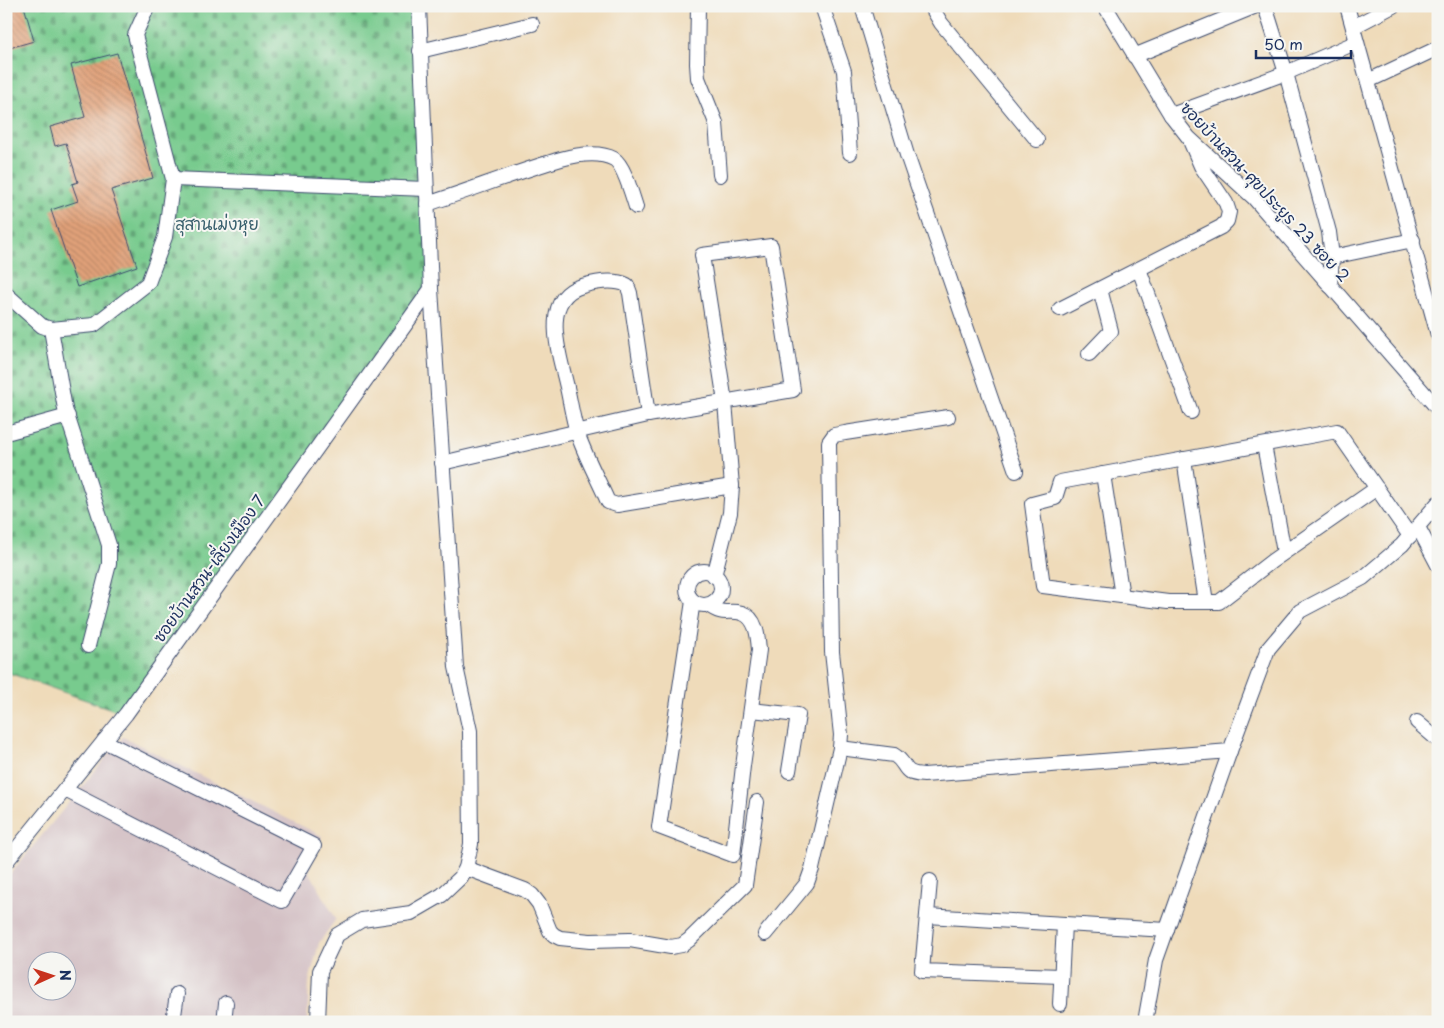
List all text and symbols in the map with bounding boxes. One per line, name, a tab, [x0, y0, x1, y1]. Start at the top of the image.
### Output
scale bar	[1256, 28, 1352, 60]
text: 50 m	[1264, 32, 1303, 55]
street label: ซอยบ้านสวน-ศุขประยูร 23 ซอย 2	[1174, 96, 1356, 288]
park label: สุสานเม่งหุย	[175, 211, 259, 237]
street label: ซอยบ้านสวน-เลี่ยงเมือง 7	[145, 488, 270, 647]
north arrow	[28, 950, 78, 1000]
text: N	[55, 969, 76, 981]

